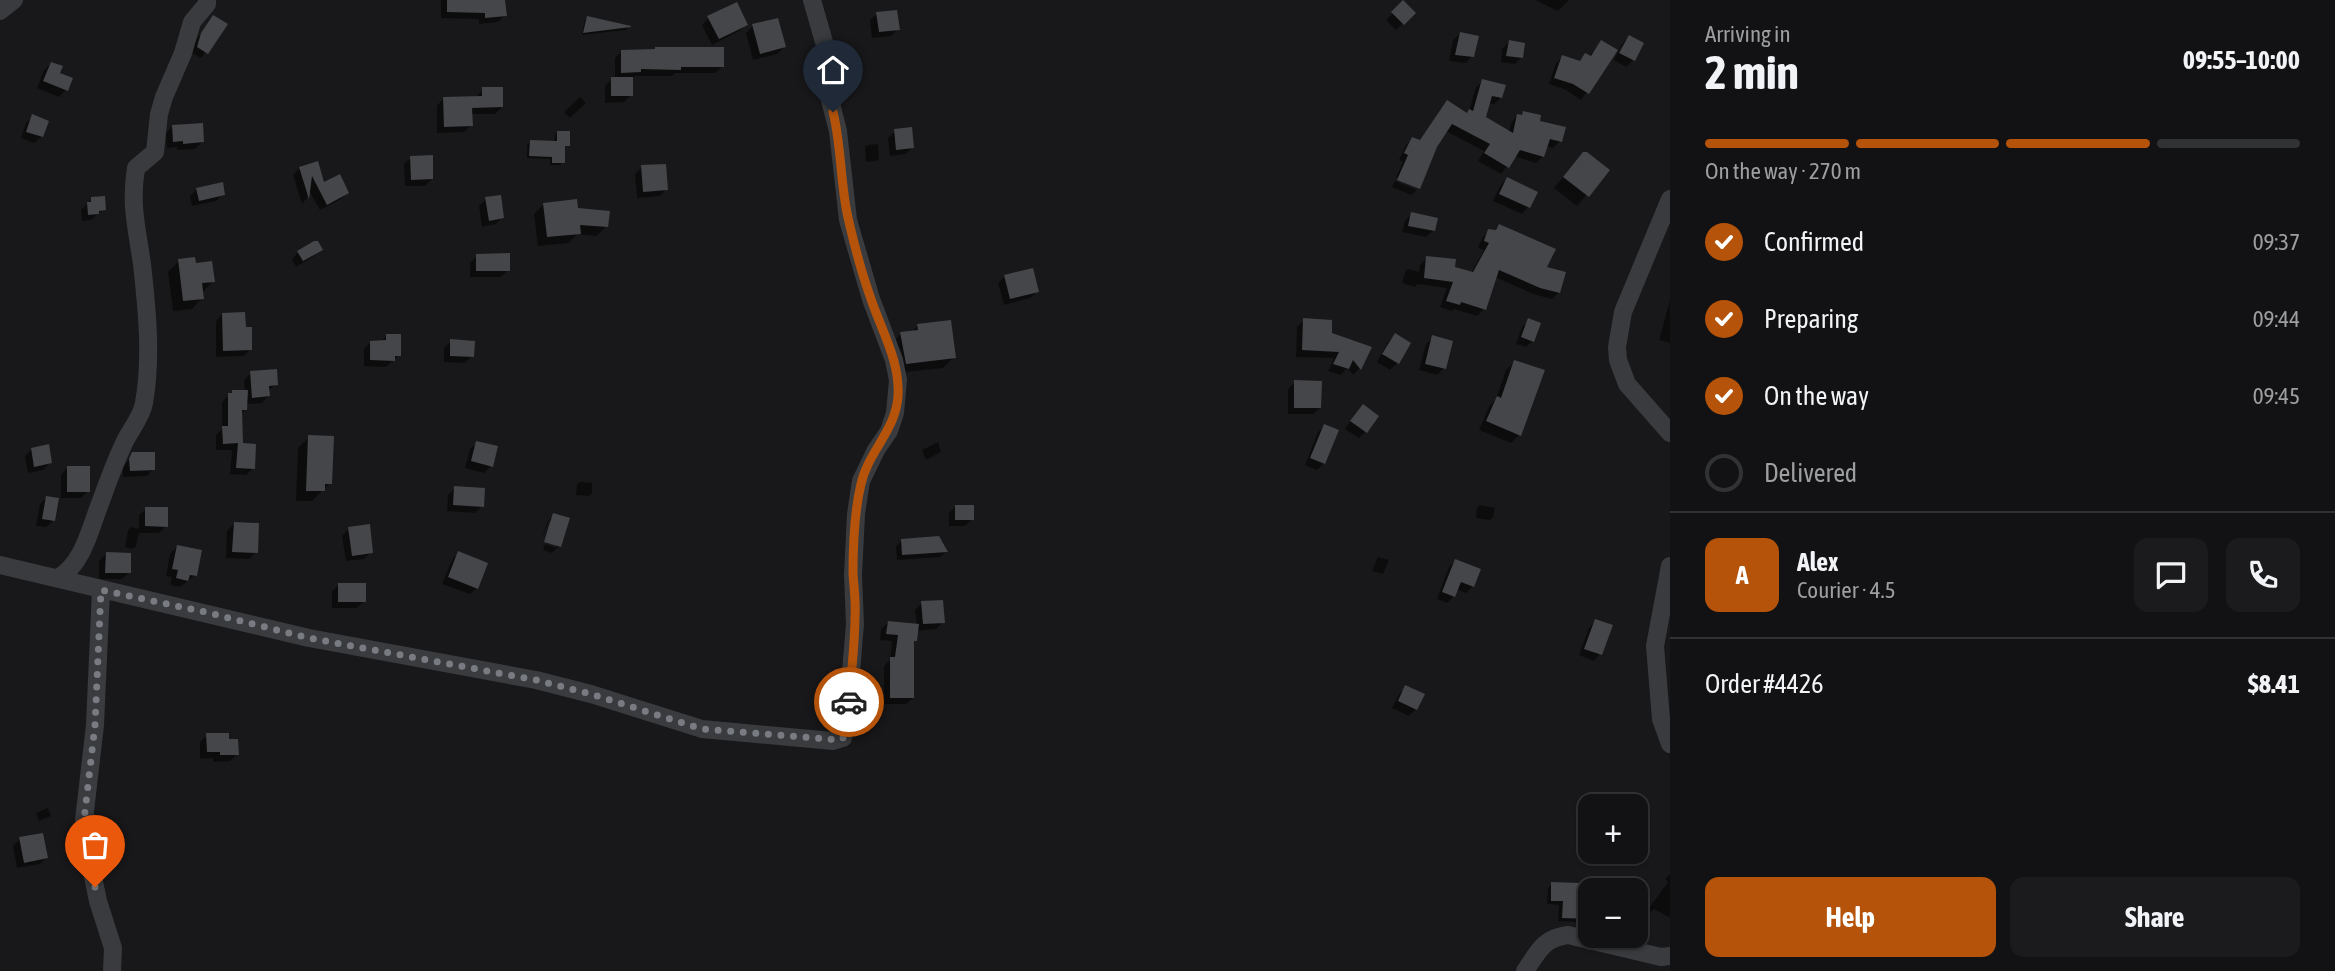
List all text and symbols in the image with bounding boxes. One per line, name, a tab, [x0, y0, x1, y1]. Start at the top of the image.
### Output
text: Arriving in	[1705, 21, 1791, 47]
pin	[803, 40, 863, 112]
text: 09:55–10:00	[2183, 45, 2300, 75]
text: 2 min	[1705, 46, 1799, 99]
icon: home	[814, 51, 852, 89]
text: On the way · 270 m	[1705, 158, 1861, 184]
icon: check	[1705, 223, 1743, 261]
text: Confirmed	[1764, 227, 1864, 257]
text: 09:37	[2253, 229, 2300, 255]
icon: check	[1705, 300, 1743, 338]
text: Preparing	[1764, 304, 1858, 334]
text: 09:44	[2253, 306, 2300, 332]
icon: check	[1705, 377, 1743, 415]
text: On the way	[1764, 381, 1869, 411]
text: 09:45	[2253, 383, 2300, 409]
text: Delivered	[1764, 458, 1857, 488]
button: chat	[2134, 538, 2208, 612]
button: phone	[2226, 538, 2300, 612]
text: Alex	[1797, 547, 1838, 577]
text: A	[1736, 560, 1748, 590]
text: Courier · 4.5	[1797, 577, 1896, 603]
courier	[814, 667, 884, 737]
text: Order #4426	[1705, 669, 1824, 699]
text: $8.41	[2248, 669, 2300, 699]
icon: car	[830, 683, 868, 721]
map controls	[1578, 794, 1648, 948]
button: +	[1578, 794, 1648, 864]
pin	[65, 815, 125, 887]
icon: bag	[76, 826, 114, 864]
button: Help	[1705, 877, 1996, 957]
button: Share	[2010, 877, 2300, 957]
button: −	[1578, 878, 1648, 948]

